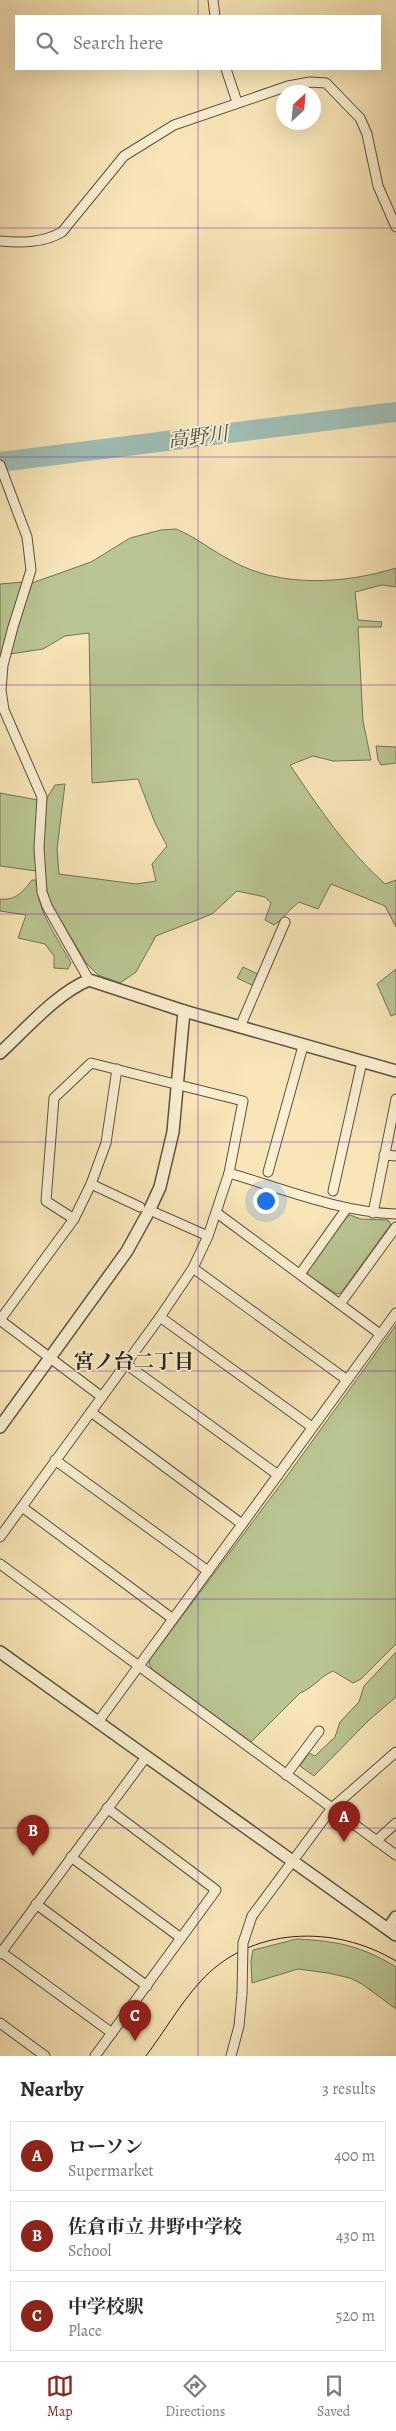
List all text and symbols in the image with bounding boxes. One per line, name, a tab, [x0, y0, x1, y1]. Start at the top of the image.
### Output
search box	[15, 15, 381, 70]
icon: search	[33, 29, 61, 57]
text: Search here	[73, 30, 163, 56]
north arrow	[276, 85, 321, 130]
water label: 高野川	[167, 420, 231, 454]
your location	[253, 1188, 279, 1214]
district label: 宮ノ台二丁目	[74, 1348, 194, 1375]
pin: A	[328, 1801, 360, 1842]
pin: B	[17, 1815, 49, 1856]
pin: C	[119, 2000, 151, 2041]
text: Nearby	[20, 2075, 83, 2103]
text: 3 results	[322, 2078, 376, 2100]
text: ローソン	[68, 2134, 143, 2160]
text: A	[32, 2145, 42, 2167]
text: 400 m	[334, 2145, 375, 2167]
text: Supermarket	[68, 2160, 154, 2182]
text: 佐倉市立 井野中学校	[68, 2214, 242, 2240]
text: B	[32, 2225, 42, 2247]
text: 430 m	[336, 2225, 375, 2247]
text: School	[68, 2240, 111, 2262]
text: 中学校駅	[68, 2294, 144, 2320]
text: C	[32, 2305, 42, 2327]
text: 520 m	[336, 2305, 375, 2327]
text: Place	[68, 2320, 102, 2342]
tab: Map	[46, 2372, 74, 2421]
tab: Directions	[165, 2372, 225, 2421]
tab: Saved	[317, 2372, 350, 2421]

